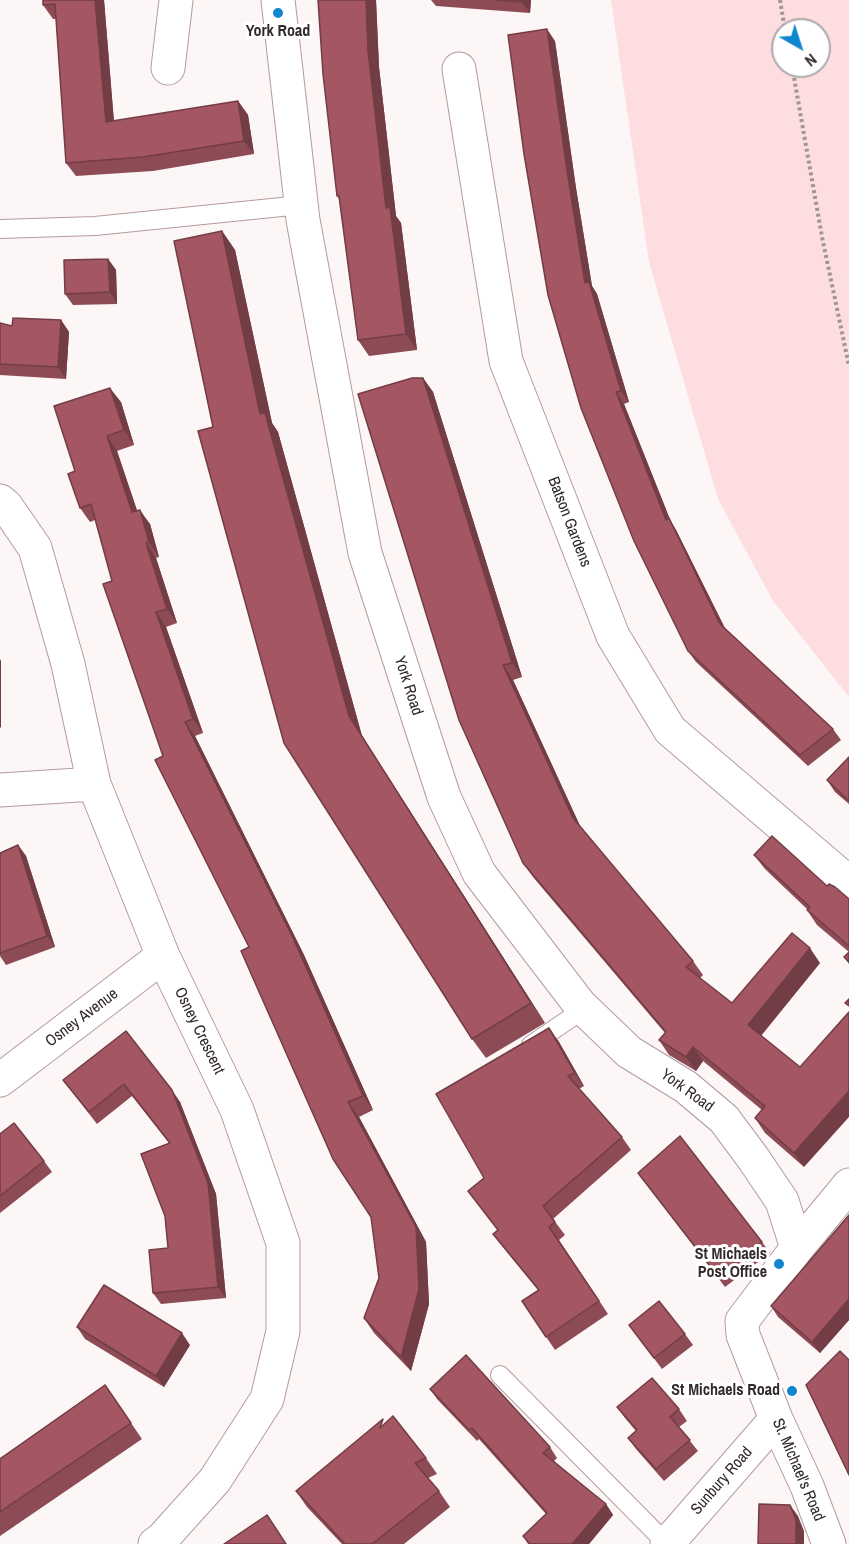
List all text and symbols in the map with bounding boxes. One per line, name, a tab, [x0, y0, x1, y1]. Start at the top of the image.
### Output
marker: York Road	[271, 6, 285, 20]
north arrow	[771, 18, 831, 78]
place label: York Road	[246, 22, 310, 42]
text: N	[800, 49, 822, 72]
street label: Batson Gardens	[543, 474, 595, 570]
street label: York Road	[389, 654, 427, 718]
street label: Osney Avenue	[42, 985, 122, 1051]
street label: Osney Crescent	[170, 985, 228, 1077]
street label: York Road	[657, 1065, 717, 1117]
place label: St Michaels Post Office	[695, 1245, 767, 1283]
marker: St Michaels Post Office	[772, 1257, 786, 1271]
place label: St Michaels Road	[671, 1381, 780, 1401]
marker: St Michaels Road	[785, 1384, 799, 1398]
street label: St. Michael's Road	[768, 1416, 828, 1524]
street label: Sunbury Road	[687, 1443, 757, 1519]

